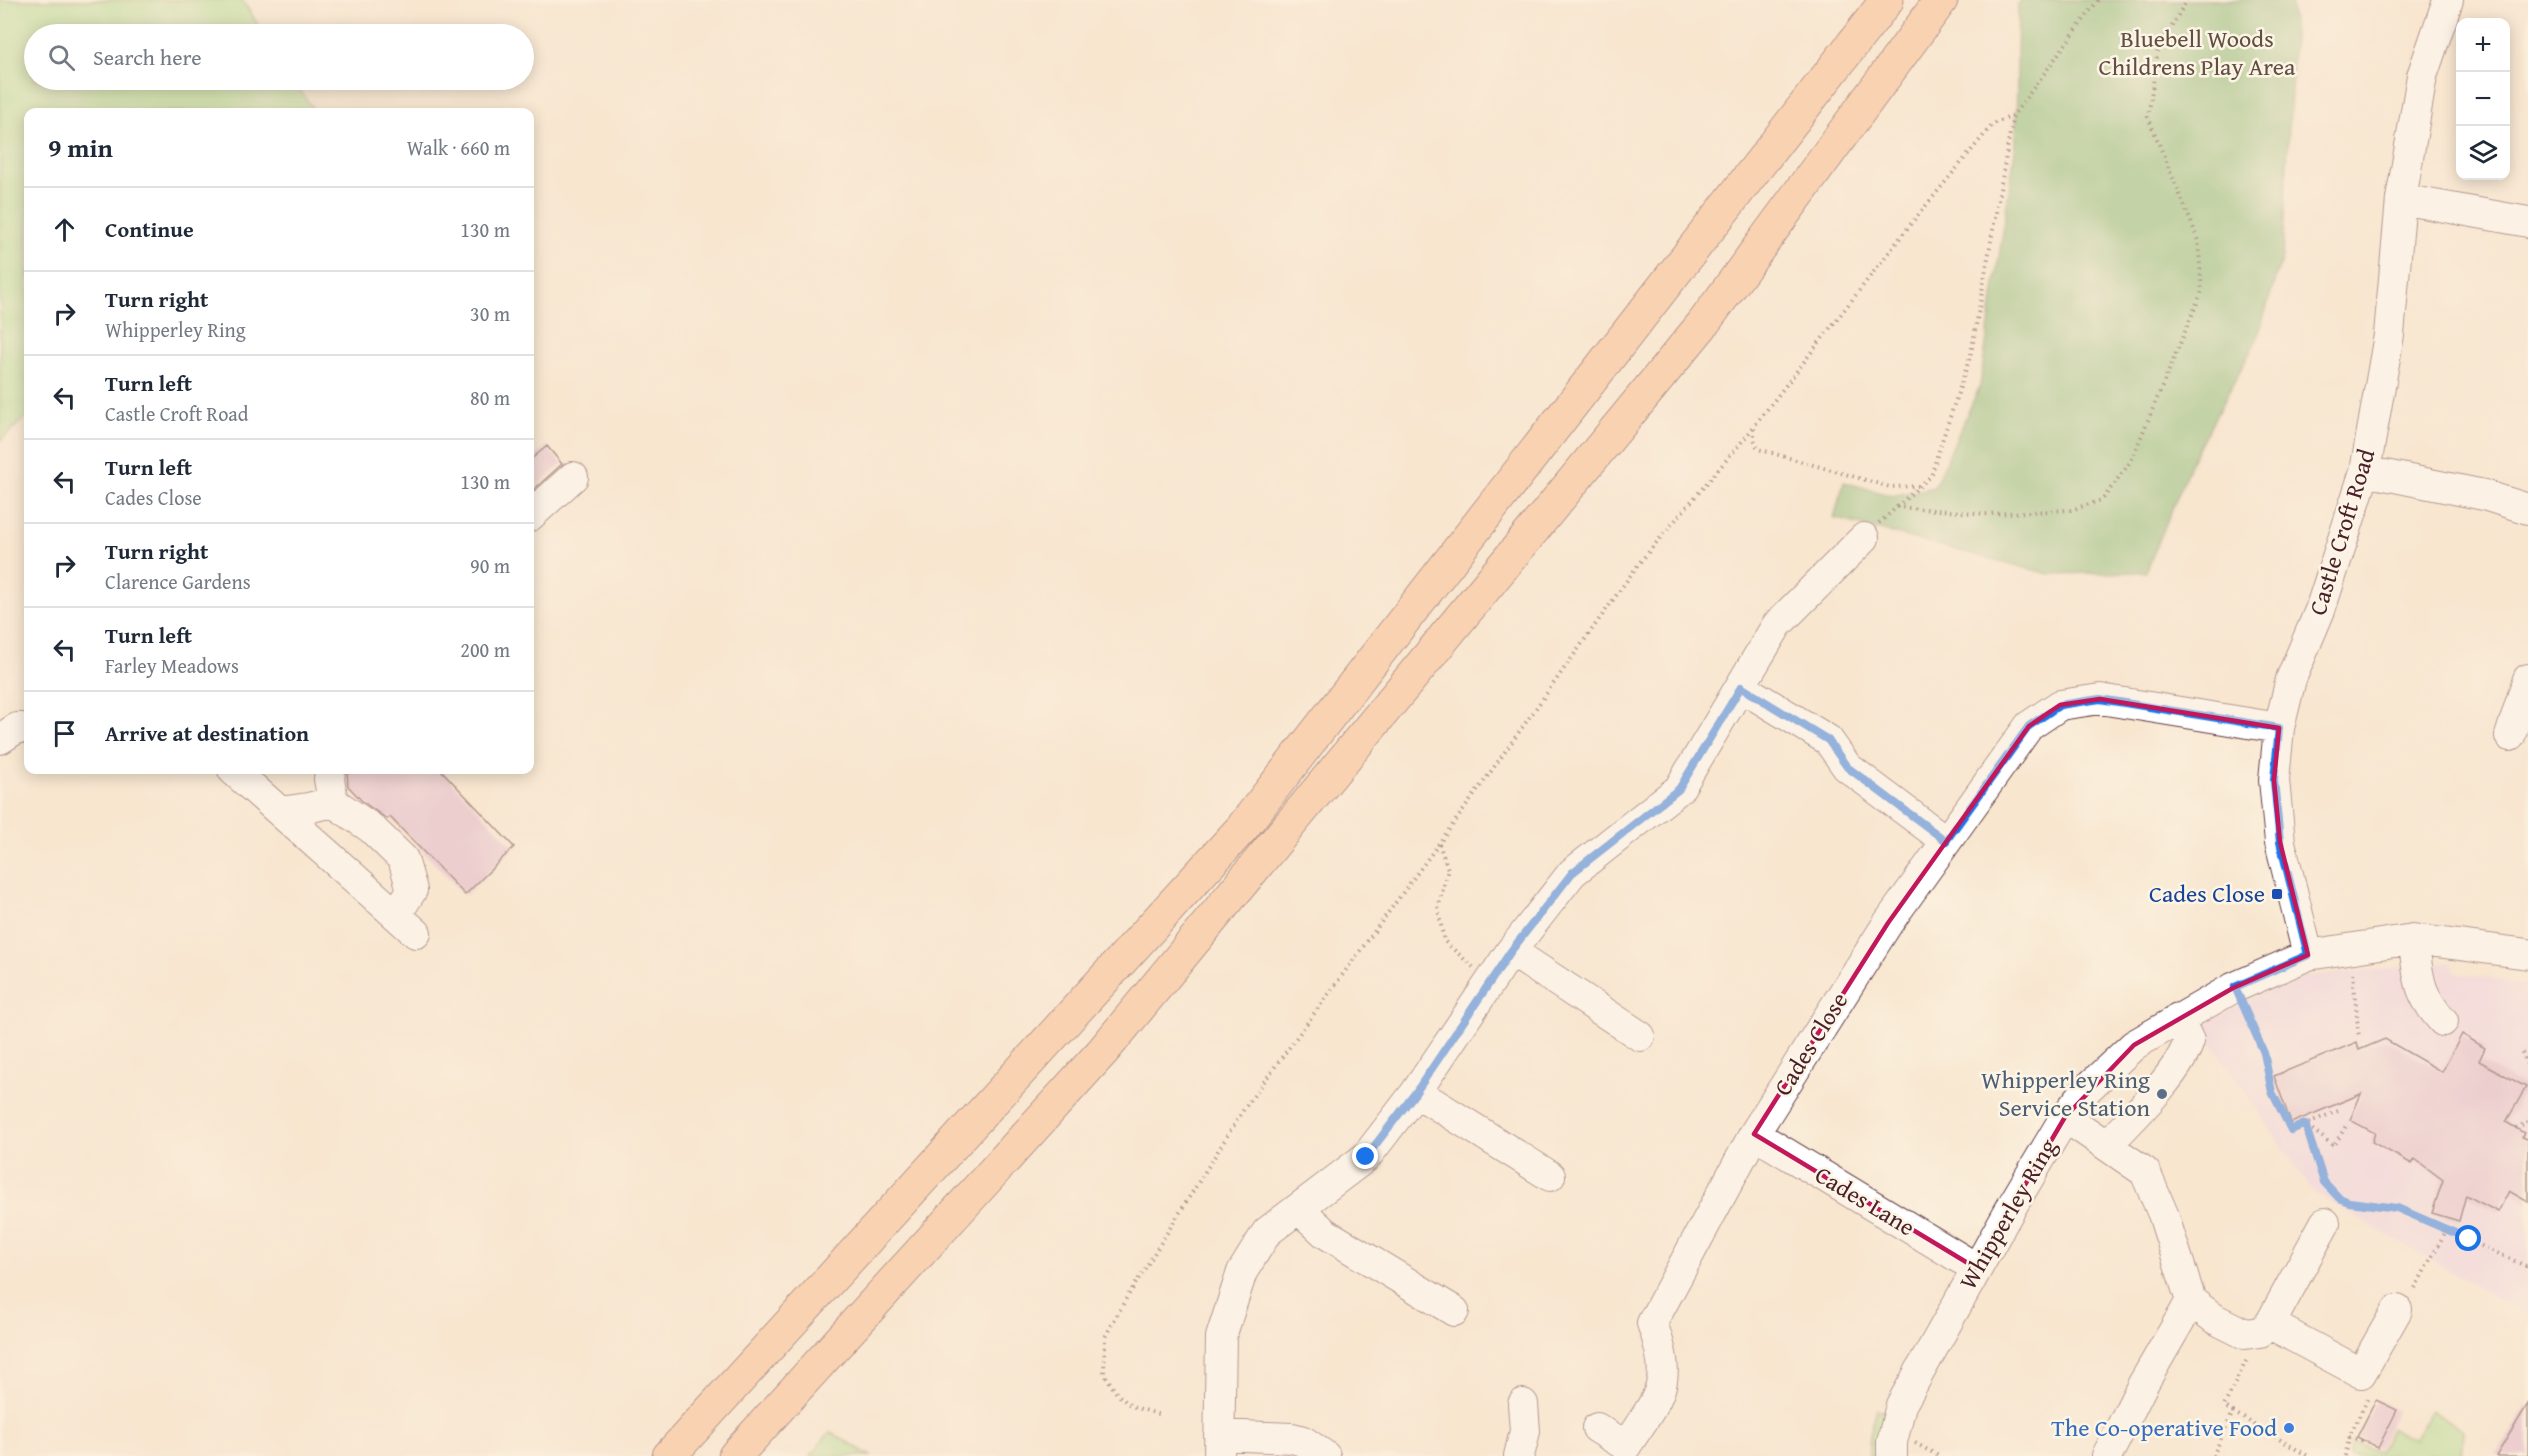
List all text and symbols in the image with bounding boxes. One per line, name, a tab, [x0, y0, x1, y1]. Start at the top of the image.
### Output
map controls	[2456, 18, 2510, 180]
button: +	[2456, 18, 2510, 72]
park label: Bluebell Woods Childrens Play Area	[2099, 21, 2296, 84]
search box	[24, 24, 534, 90]
icon: search	[45, 41, 78, 74]
text: Search here	[93, 41, 202, 73]
button: −	[2456, 72, 2510, 126]
button: layers	[2456, 126, 2510, 180]
text: 9 min	[48, 128, 113, 167]
text: Walk · 660 m	[407, 133, 510, 162]
icon: ahead	[48, 213, 81, 246]
text: Continue	[105, 213, 194, 245]
text: 130 m	[460, 215, 510, 244]
text: Turn right	[105, 283, 208, 315]
icon: right	[48, 297, 81, 330]
text: 30 m	[470, 299, 510, 328]
text: Whipperley Ring	[105, 315, 246, 344]
text: Turn left	[105, 367, 192, 399]
icon: left	[48, 381, 81, 414]
text: 80 m	[470, 383, 510, 412]
text: Castle Croft Road	[105, 399, 248, 428]
street label: Castle Croft Road	[2300, 444, 2383, 619]
text: Turn left	[105, 451, 192, 483]
icon: left	[48, 465, 81, 498]
text: 130 m	[460, 467, 510, 496]
text: Cades Close	[105, 483, 202, 512]
text: Turn right	[105, 535, 208, 567]
icon: right	[48, 549, 81, 582]
text: 90 m	[470, 551, 510, 580]
text: Clarence Gardens	[105, 567, 251, 596]
text: Turn left	[105, 619, 192, 651]
icon: left	[48, 633, 81, 666]
text: 200 m	[460, 635, 510, 664]
text: Farley Meadows	[105, 651, 239, 680]
icon: arrive	[48, 717, 81, 750]
text: Arrive at destination	[105, 717, 309, 749]
place label: Cades Close	[2149, 876, 2265, 911]
marker: Cades Close	[2270, 887, 2284, 901]
street label: Cades Close	[1765, 985, 1856, 1102]
place label: Whipperley Ring Service Station	[1981, 1062, 2151, 1125]
marker: Whipperley Ring Service Station	[2155, 1087, 2169, 1101]
street label: Whipperley Ring	[1950, 1132, 2065, 1296]
route end	[1352, 1143, 1378, 1169]
street label: Cades Lane	[1809, 1157, 1922, 1244]
route start	[2455, 1225, 2481, 1251]
place label: The Co-operative Food	[2051, 1410, 2277, 1445]
marker: The Co-operative Food	[2282, 1421, 2296, 1435]

